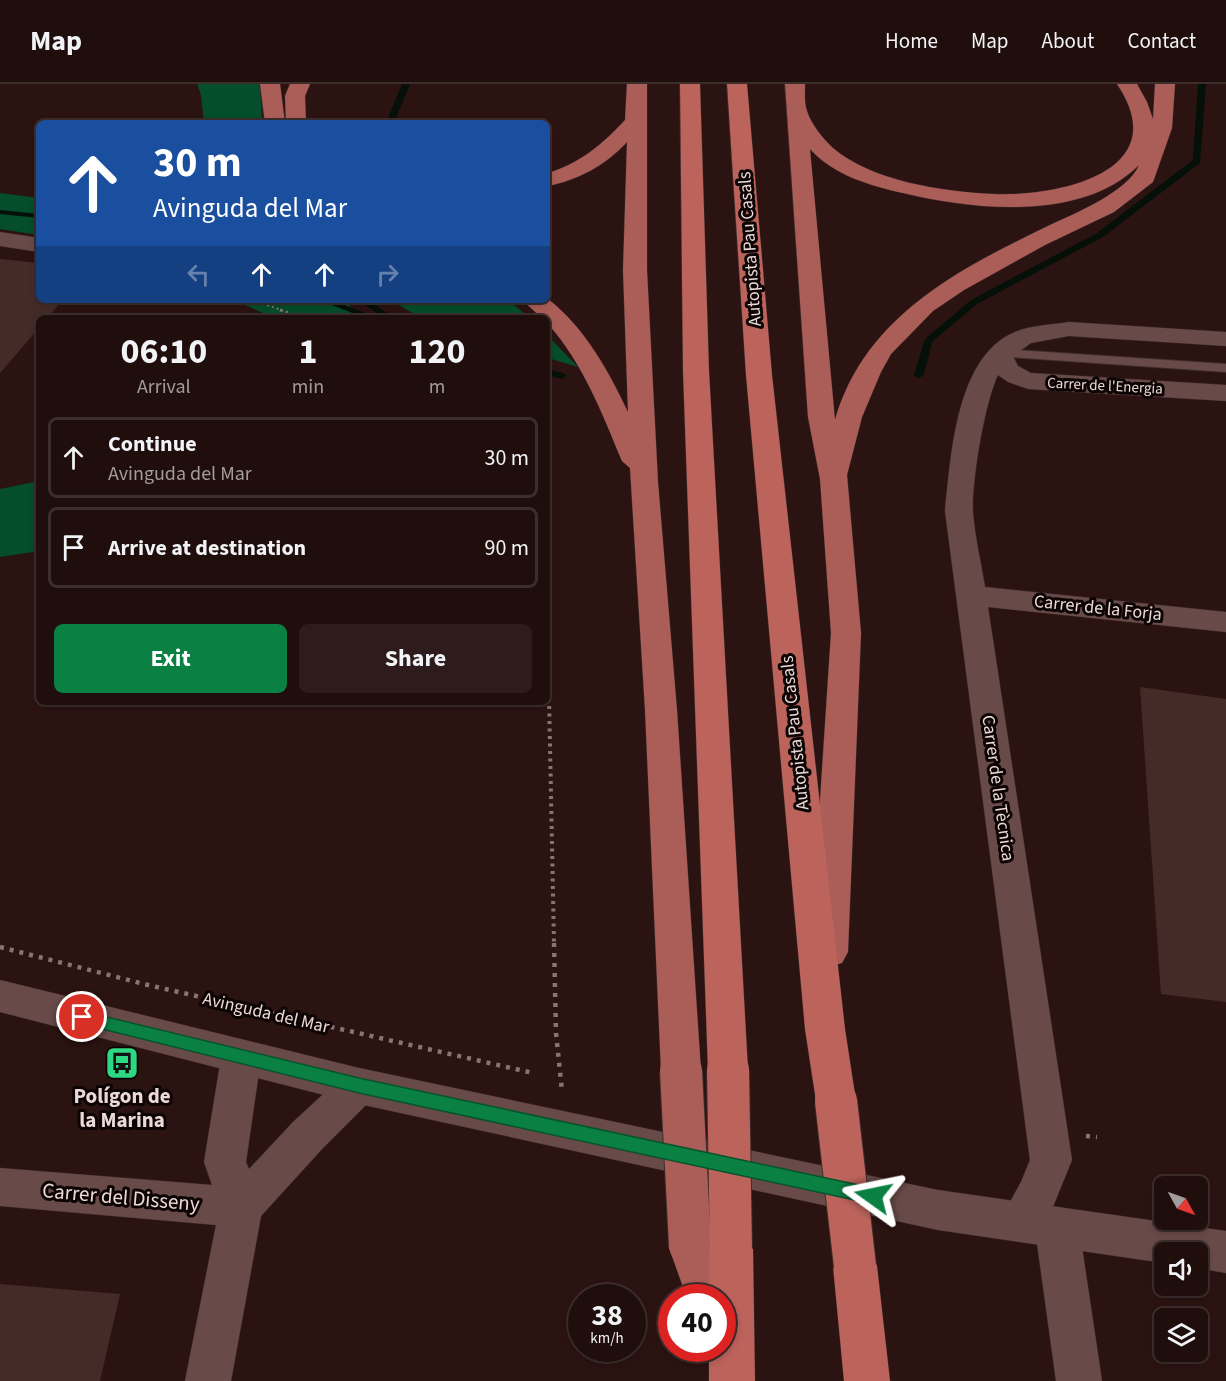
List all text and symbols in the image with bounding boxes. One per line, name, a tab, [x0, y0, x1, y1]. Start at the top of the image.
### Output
text: Map	[30, 21, 82, 61]
text: Home	[885, 26, 938, 56]
text: Map	[971, 26, 1009, 56]
text: About	[1042, 26, 1094, 56]
text: Contact	[1127, 26, 1196, 56]
text: 30 m	[153, 133, 242, 193]
icon: ahead	[54, 144, 132, 222]
street label: Autopista Pau Casals	[732, 171, 768, 327]
text: Avinguda del Mar	[153, 189, 347, 228]
icon: left	[182, 258, 215, 291]
icon: ahead	[245, 258, 278, 291]
icon: ahead	[308, 258, 341, 291]
icon: right	[371, 258, 404, 291]
text: 06:10	[120, 326, 207, 377]
text: 1	[298, 326, 317, 377]
text: 120	[409, 326, 466, 377]
street label: Carrer de l'Energia	[1047, 372, 1163, 400]
text: Arrival	[137, 373, 191, 401]
text: min	[292, 373, 324, 401]
text: m	[429, 373, 445, 401]
text: Continue	[108, 428, 197, 460]
icon: ahead	[57, 441, 90, 474]
text: 30 m	[484, 442, 529, 474]
text: Avinguda del Mar	[108, 460, 252, 488]
icon: arrive	[57, 531, 90, 564]
text: Arrive at destination	[108, 532, 306, 564]
text: 90 m	[484, 532, 529, 564]
street label: Carrer de la Forja	[1033, 589, 1163, 627]
button: Exit	[54, 624, 287, 693]
button: Share	[299, 624, 532, 693]
street label: Autopista Pau Casals	[774, 655, 816, 811]
street label: Carrer de la Tècnica	[975, 713, 1021, 863]
street label: Avinguda del Mar	[200, 986, 333, 1040]
pin	[56, 991, 107, 1042]
icon: arrive	[65, 1000, 98, 1033]
bus stop icon: Polígon de la Marina	[104, 1045, 140, 1081]
place label: Polígon de la Marina	[73, 1081, 171, 1135]
position arrow	[841, 1164, 905, 1228]
street label: Carrer del Disseny	[41, 1175, 201, 1219]
north arrow	[1154, 1176, 1208, 1230]
map controls	[1154, 1176, 1208, 1362]
button: sound	[1154, 1242, 1208, 1296]
speed limit sign: 40	[658, 1284, 736, 1362]
text: 38	[591, 1294, 623, 1337]
button: layers	[1154, 1308, 1208, 1362]
text: km/h	[590, 1328, 624, 1349]

